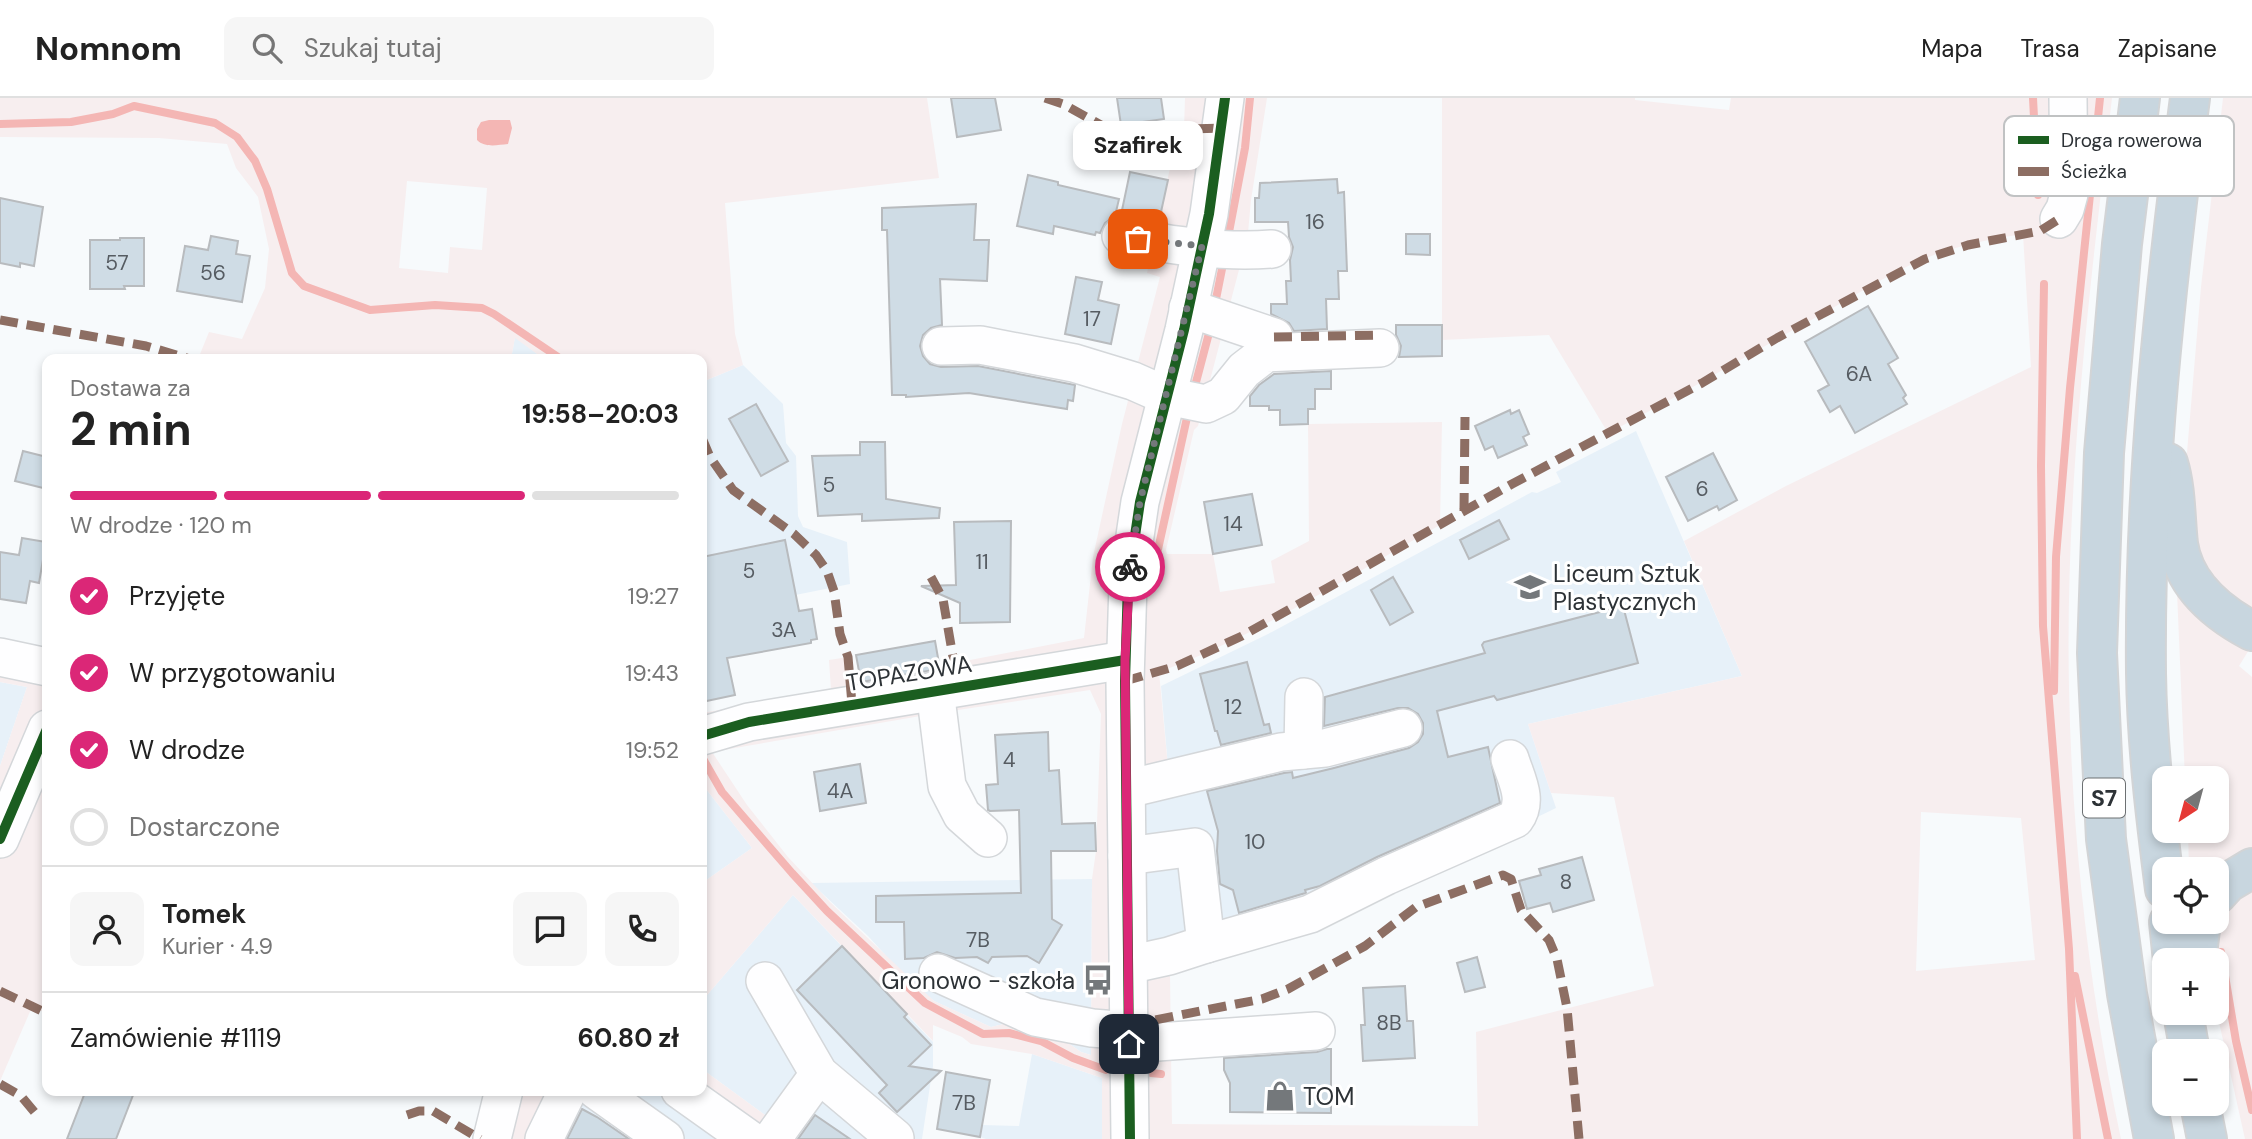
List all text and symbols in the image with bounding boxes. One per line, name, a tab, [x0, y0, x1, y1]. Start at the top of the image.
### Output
search box	[224, 17, 714, 80]
text: Nomnom	[35, 27, 182, 70]
icon: search	[248, 29, 286, 67]
text: Szukaj tutaj	[304, 31, 442, 65]
text: Mapa	[1921, 33, 1983, 64]
text: Trasa	[2021, 33, 2080, 64]
text: Zapisane	[2118, 33, 2217, 64]
legend	[2004, 116, 2234, 196]
callout: Szafirek	[1073, 120, 1203, 169]
text: Droga rowerowa	[2061, 128, 2202, 153]
text: Szafirek	[1093, 130, 1183, 160]
text: Ścieżka	[2061, 159, 2127, 184]
house number: 16	[1305, 208, 1325, 236]
pin	[1108, 209, 1168, 269]
icon: bag	[1119, 220, 1157, 258]
house number: 57	[105, 249, 129, 277]
house number: 56	[200, 259, 226, 287]
house number: 17	[1083, 305, 1101, 333]
house number: 6A	[1846, 360, 1872, 388]
text: Dostawa za	[70, 373, 191, 403]
text: 19:58–20:03	[522, 397, 679, 431]
text: 2 min	[70, 399, 192, 459]
house number: 5	[823, 471, 835, 499]
house number: 6	[1695, 475, 1709, 503]
text: W drodze · 120 m	[70, 510, 252, 540]
house number: 14	[1223, 510, 1243, 538]
courier	[1095, 532, 1165, 602]
house number: 11	[975, 548, 989, 576]
icon: bike	[1111, 548, 1149, 586]
house number: 5	[743, 557, 755, 585]
place label: Liceum Sztuk Plastycznych	[1553, 558, 1700, 617]
school or university icon: Liceum Sztuk Plastycznych	[1513, 570, 1547, 604]
icon: check	[70, 577, 108, 615]
text: Przyjęte	[129, 579, 225, 613]
text: 19:27	[628, 581, 679, 611]
house number: 3A	[771, 616, 797, 644]
street label: TOPAZOWA	[844, 648, 974, 698]
icon: check	[70, 654, 108, 692]
text: W przygotowaniu	[129, 656, 336, 690]
text: 19:43	[625, 658, 679, 688]
house number: 12	[1224, 693, 1242, 721]
icon: check	[70, 731, 108, 769]
text: W drodze	[129, 733, 245, 767]
text: 19:52	[626, 735, 679, 765]
house number: 4	[1003, 746, 1016, 774]
north arrow	[2152, 766, 2230, 844]
map controls	[2152, 766, 2229, 1116]
house number: 4A	[827, 777, 853, 805]
road number: S7	[2083, 778, 2125, 818]
text: Dostarczone	[129, 810, 280, 844]
house number: 10	[1245, 828, 1265, 856]
button: locate	[2152, 857, 2229, 934]
house number: 8	[1560, 868, 1572, 896]
button: person	[70, 892, 144, 966]
button: chat	[513, 892, 587, 966]
button: phone	[605, 892, 679, 966]
text: Tomek	[162, 897, 246, 931]
house number: 7B	[966, 926, 990, 954]
text: Kurier · 4.9	[162, 931, 273, 961]
button: +	[2152, 948, 2229, 1025]
bus stop icon: Gronowo - szkoła	[1081, 963, 1115, 997]
place label: Gronowo - szkoła	[881, 965, 1075, 996]
house number: 8B	[1376, 1009, 1402, 1037]
pin	[1099, 1014, 1159, 1074]
text: Zamówienie #1119	[70, 1021, 282, 1055]
text: 60.80 zł	[577, 1021, 679, 1055]
icon: home	[1110, 1025, 1148, 1063]
button: −	[2152, 1039, 2229, 1116]
shop icon: TOM	[1263, 1079, 1297, 1113]
place label: TOM	[1303, 1081, 1354, 1112]
house number: 7B	[952, 1089, 976, 1117]

